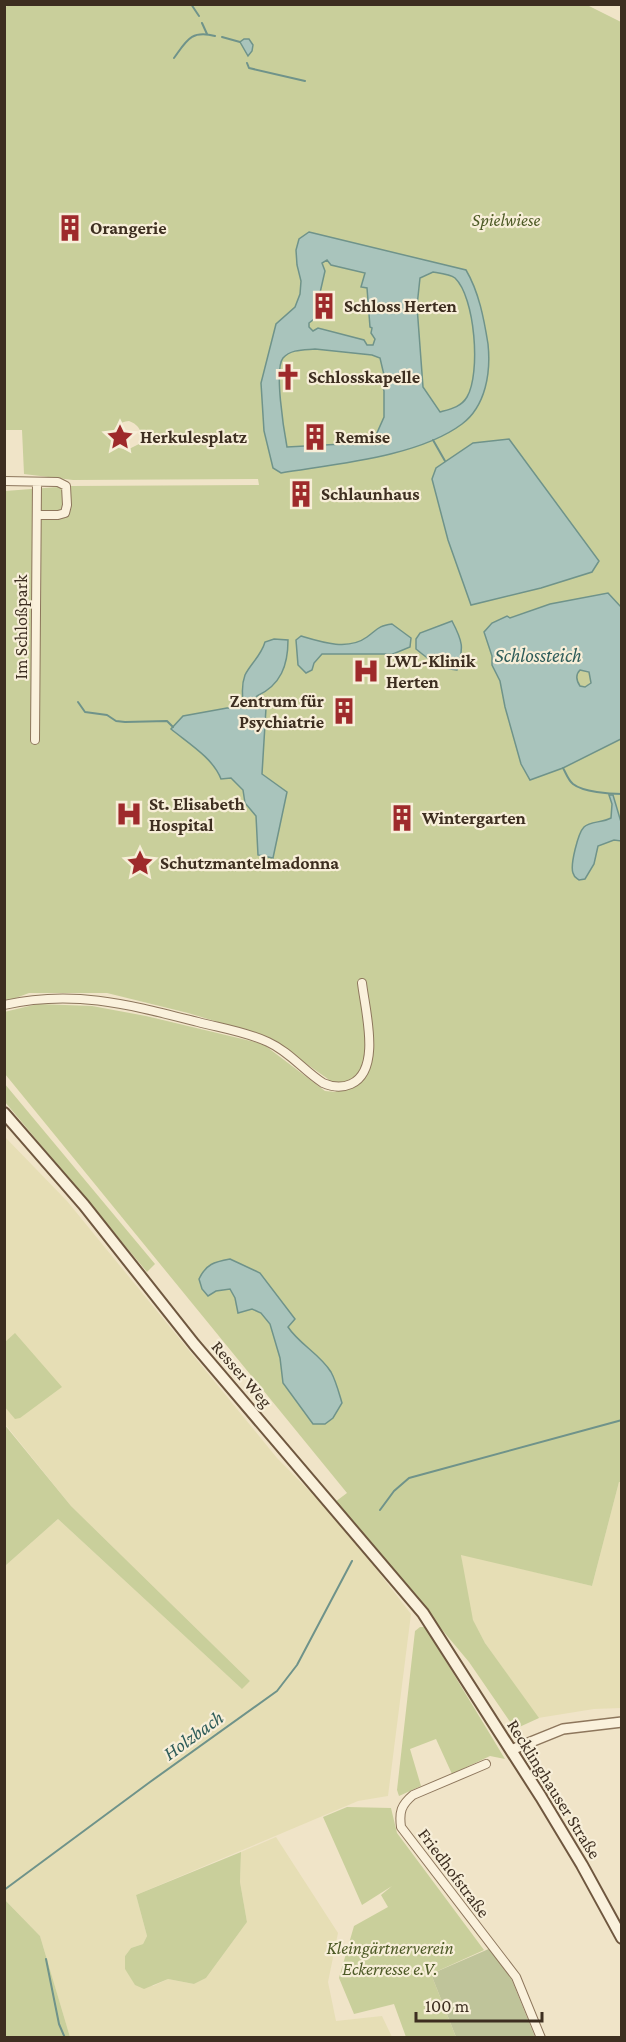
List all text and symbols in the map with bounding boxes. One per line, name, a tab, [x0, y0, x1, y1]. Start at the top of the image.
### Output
park label: Spielwiese	[472, 210, 540, 230]
building icon: Orangerie	[55, 213, 85, 243]
place label: Orangerie	[90, 218, 167, 238]
building icon: Schloss Herten	[309, 291, 339, 321]
place label: Schloss Herten	[344, 296, 458, 316]
church icon: Schlosskapelle	[273, 362, 303, 392]
place label: Schlosskapelle	[308, 367, 420, 387]
place icon: Herkulesplatz	[105, 422, 135, 452]
building icon: Remise	[300, 422, 330, 452]
place label: Herkulesplatz	[140, 427, 247, 447]
place label: Remise	[335, 427, 390, 447]
building icon: Schlaunhaus	[286, 479, 316, 509]
place label: Schlaunhaus	[321, 484, 420, 504]
street label: Im Schloßpark	[11, 574, 31, 680]
water label: Schlossteich	[494, 644, 582, 666]
place label: LWL-Klinik Herten	[386, 651, 476, 692]
hospital icon: LWL-Klinik Herten	[351, 656, 381, 686]
place label: Zentrum für Psychiatrie	[230, 691, 324, 732]
building icon: Zentrum für Psychiatrie	[329, 696, 359, 726]
place label: St. Elisabeth Hospital	[149, 794, 245, 835]
hospital icon: St. Elisabeth Hospital	[114, 799, 144, 829]
building icon: Wintergarten	[387, 803, 417, 833]
place label: Wintergarten	[421, 808, 527, 828]
place icon: Schutzmantelmadonna	[125, 848, 155, 878]
place label: Schutzmantelmadonna	[160, 853, 339, 873]
street label: Resser Weg	[208, 1337, 277, 1412]
water label: Holzbach	[159, 1706, 227, 1764]
street label: Recklinghauser Straße	[503, 1716, 605, 1862]
street label: Friedhofstraße	[414, 1824, 494, 1922]
park label: Kleingärtnerverein Eckerresse e.V.	[326, 1938, 454, 1979]
scale bar	[416, 1985, 542, 2023]
text: 100 m	[425, 1996, 470, 2016]

